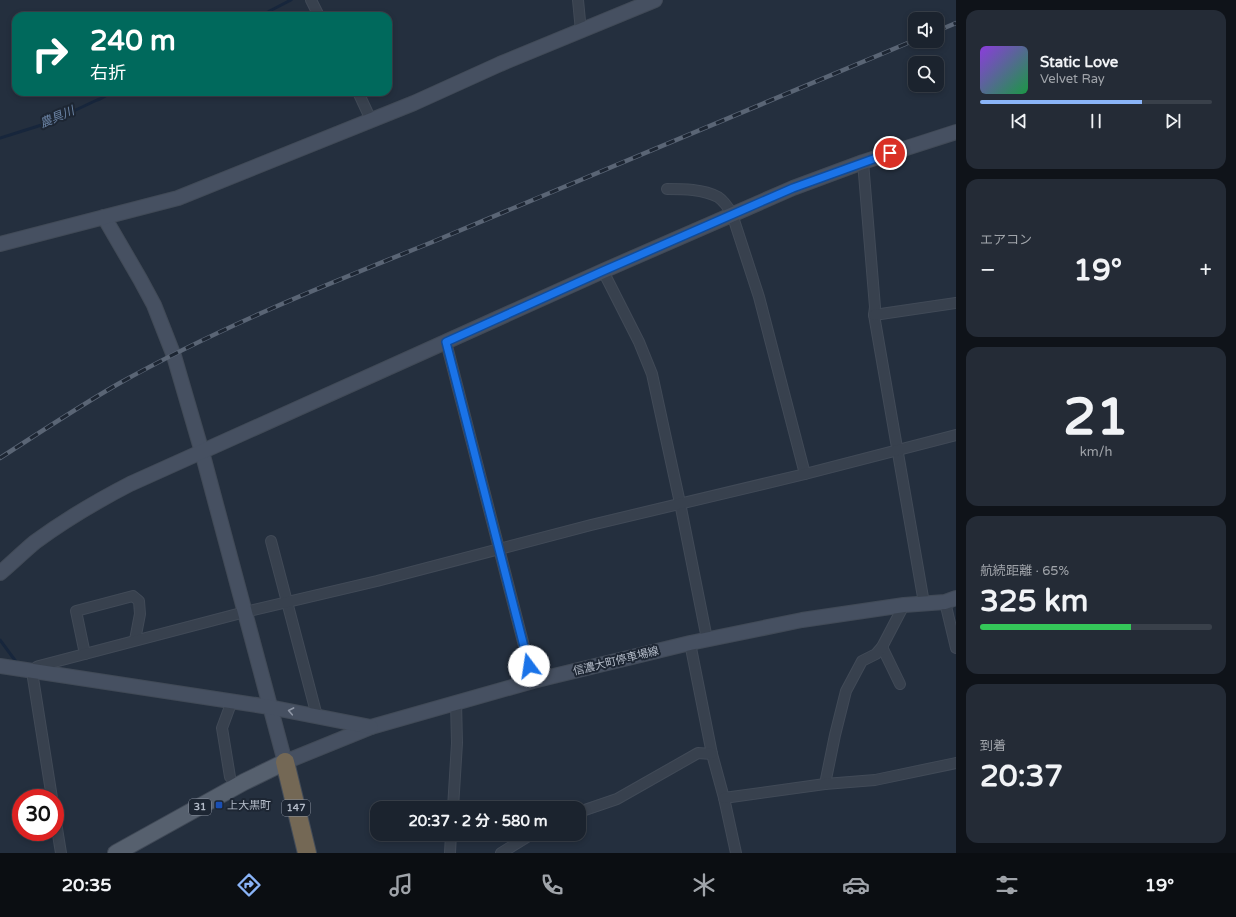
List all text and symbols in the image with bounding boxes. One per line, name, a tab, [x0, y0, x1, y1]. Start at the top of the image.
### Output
map controls	[908, 12, 944, 92]
button: sound	[908, 12, 944, 48]
text: 240 m	[90, 24, 176, 58]
icon: right	[24, 28, 76, 80]
text: Static Love	[1040, 53, 1118, 71]
button: search	[908, 56, 944, 92]
text: 右折	[90, 62, 126, 84]
text: Velvet Ray	[1040, 71, 1105, 87]
water label: 農具川	[38, 103, 78, 130]
icon: previous	[1008, 110, 1030, 132]
icon: pause	[1085, 110, 1107, 132]
icon: next	[1162, 110, 1184, 132]
pin	[873, 136, 907, 170]
icon: arrive	[879, 142, 901, 164]
text: エアコン	[980, 232, 1032, 248]
text: 19°	[1073, 252, 1122, 289]
text: −	[980, 257, 996, 283]
text: +	[1200, 257, 1212, 283]
text: 21	[1063, 386, 1129, 449]
text: km/h	[1080, 444, 1112, 460]
text: 航続距離 · 65%	[980, 563, 1069, 579]
text: 325 km	[980, 583, 1088, 620]
street label: 信濃大町停車場線	[572, 644, 660, 678]
position arrow	[508, 645, 550, 687]
one-way arrow	[288, 708, 294, 716]
text: 到着	[980, 738, 1006, 754]
text: 20:37	[980, 758, 1063, 795]
speed limit sign: 30	[12, 789, 64, 841]
road number: 31	[189, 799, 211, 815]
place label: 上大黒町	[227, 799, 271, 812]
marker: 上大黒町	[214, 800, 224, 810]
road number: 147	[282, 800, 310, 816]
text: 20:37 · 2 分 · 580 m	[408, 812, 548, 830]
icon: directions	[235, 871, 263, 899]
icon: music	[387, 871, 415, 899]
icon: phone	[538, 871, 566, 899]
icon: climate	[690, 871, 718, 899]
icon: car	[842, 871, 870, 899]
icon: filters	[993, 871, 1021, 899]
text: 20:35	[62, 874, 112, 896]
text: 19°	[1145, 874, 1174, 896]

